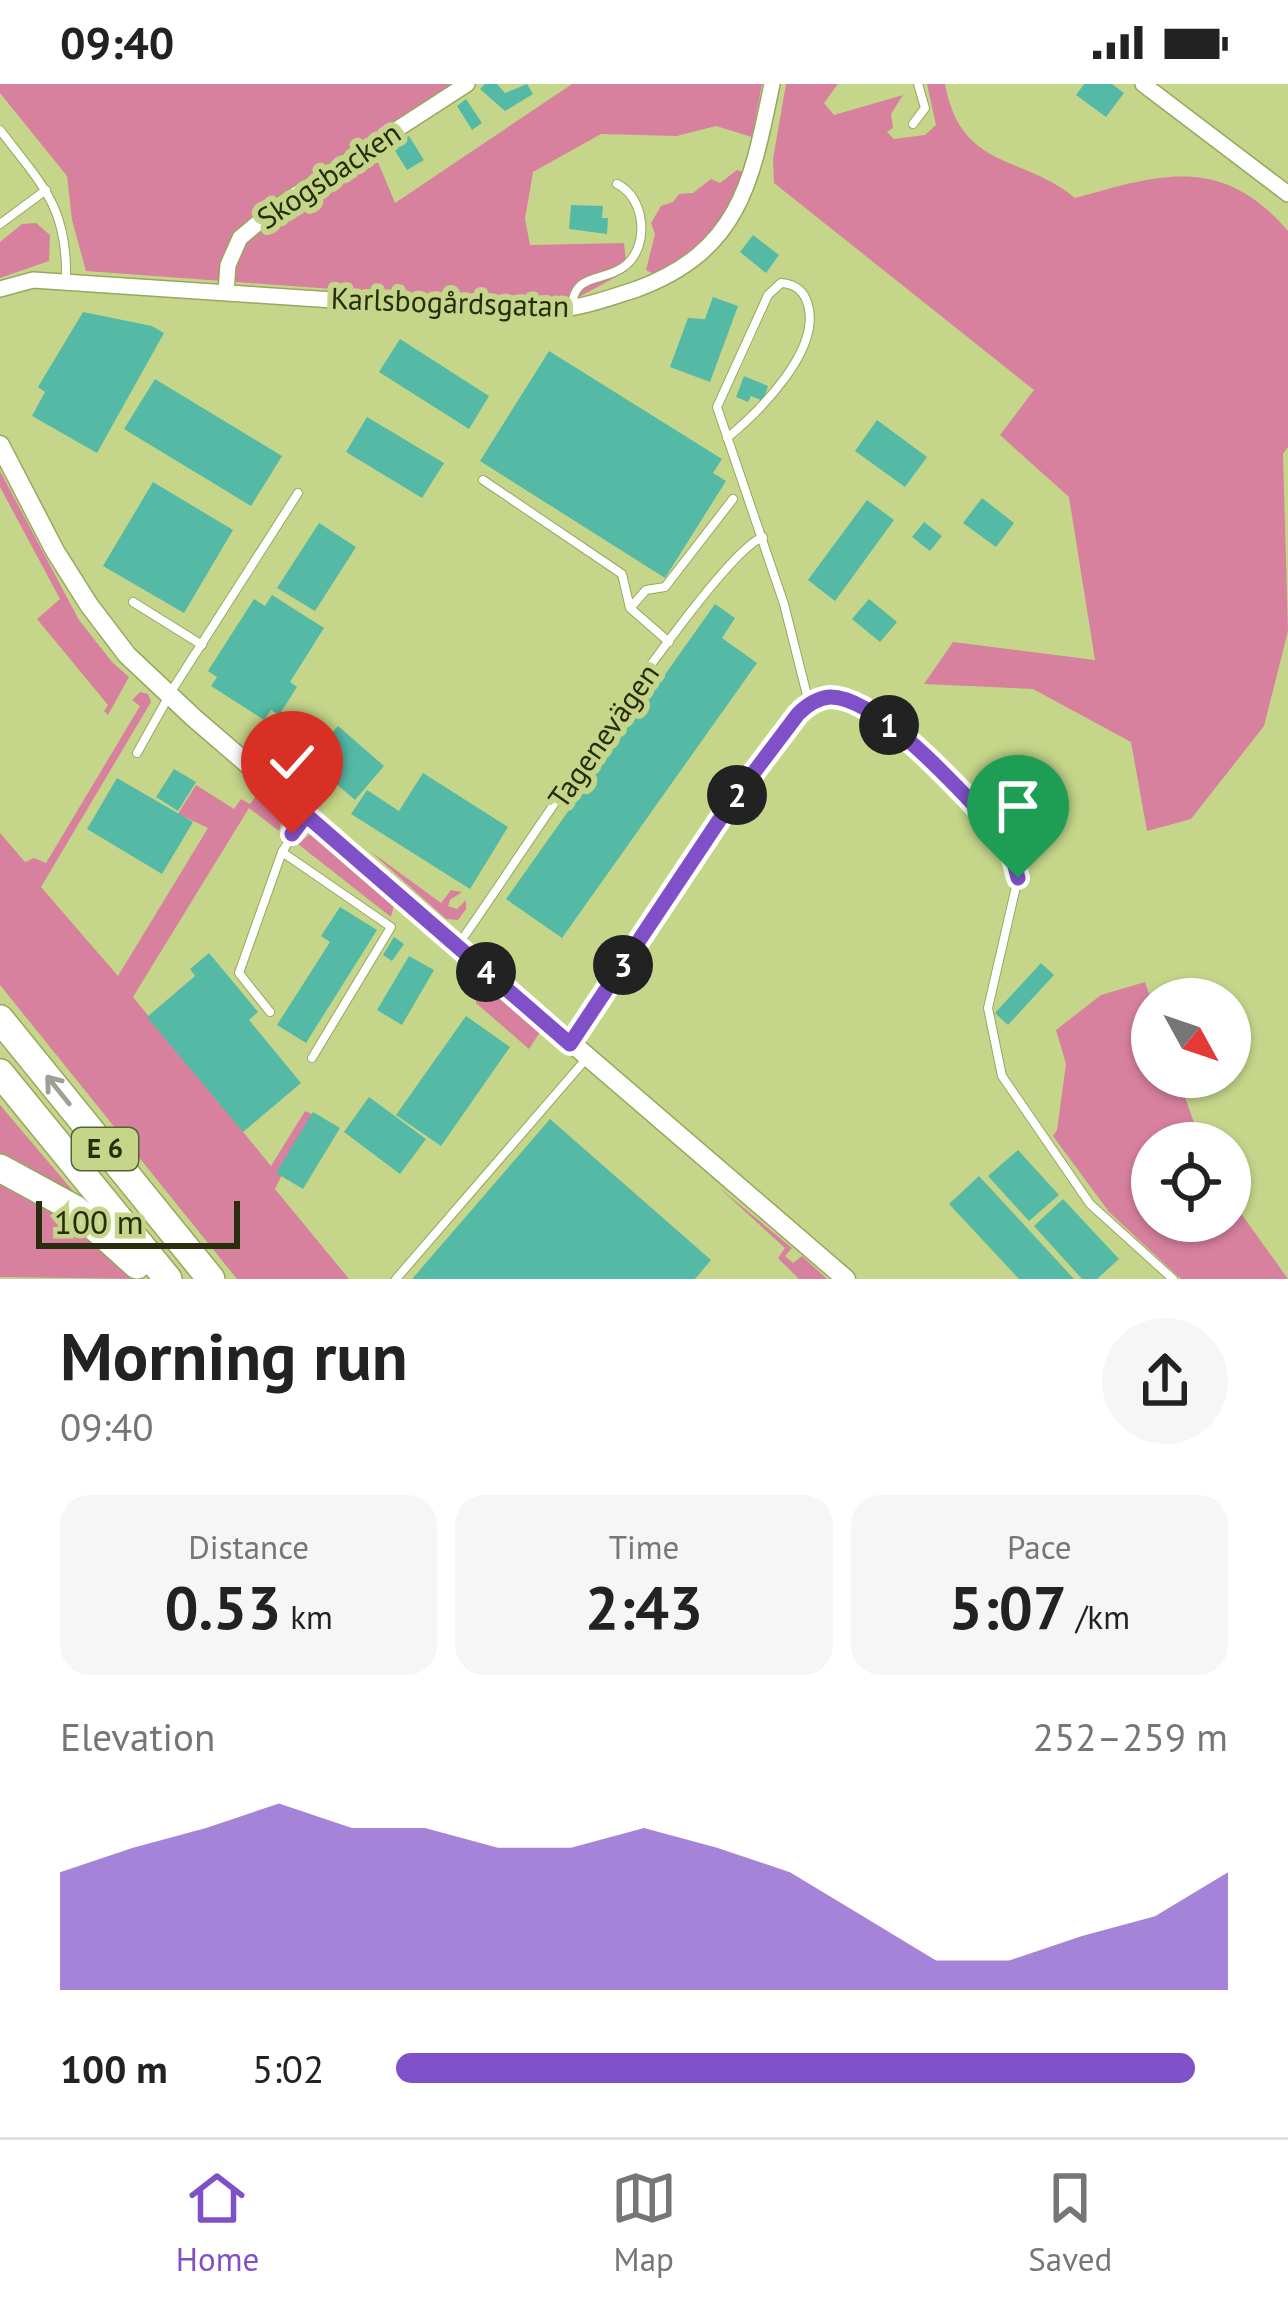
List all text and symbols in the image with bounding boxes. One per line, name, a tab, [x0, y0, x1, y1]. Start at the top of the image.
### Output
text: 09:40	[60, 13, 174, 71]
street label: Skogsbacken	[249, 112, 407, 237]
street label: Karlsbogårdsgatan	[330, 278, 570, 325]
street label: Tagenevägen	[539, 655, 667, 815]
pin: 1	[859, 695, 919, 755]
text: 1	[880, 703, 898, 746]
pin	[241, 711, 343, 834]
icon: check	[259, 729, 325, 795]
pin	[967, 755, 1069, 878]
pin: 2	[707, 765, 767, 825]
text: 2	[728, 773, 746, 816]
icon: arrive	[985, 773, 1051, 839]
pin: 3	[593, 935, 653, 995]
pin: 4	[456, 942, 516, 1002]
text: 3	[614, 943, 632, 986]
text: 4	[477, 950, 495, 993]
north arrow	[1131, 978, 1251, 1098]
map controls	[1131, 978, 1251, 1242]
one-way arrow	[45, 1075, 71, 1107]
button: locate	[1131, 1122, 1251, 1242]
road number: E 6	[72, 1128, 138, 1170]
scale bar	[36, 1195, 240, 1248]
text: 100 m	[54, 1200, 144, 1243]
text: Morning run	[60, 1313, 408, 1398]
button: share	[1102, 1318, 1228, 1444]
text: 09:40	[60, 1401, 154, 1452]
text: Distance	[188, 1525, 309, 1568]
text: Time	[609, 1525, 679, 1568]
text: Pace	[1007, 1525, 1072, 1568]
text: 0.53	[165, 1568, 281, 1646]
text: 2:43	[585, 1568, 703, 1646]
text: 5:07	[949, 1568, 1067, 1646]
text: km	[281, 1595, 333, 1638]
text: /km	[1067, 1595, 1130, 1638]
text: Elevation	[60, 1711, 215, 1762]
text: 252–259 m	[1033, 1711, 1228, 1762]
text: 100 m	[60, 2043, 168, 2094]
text: 5:02	[252, 2043, 324, 2094]
tab: Home	[176, 2165, 259, 2280]
tab: Map	[611, 2165, 677, 2280]
tab: Saved	[1028, 2165, 1112, 2280]

